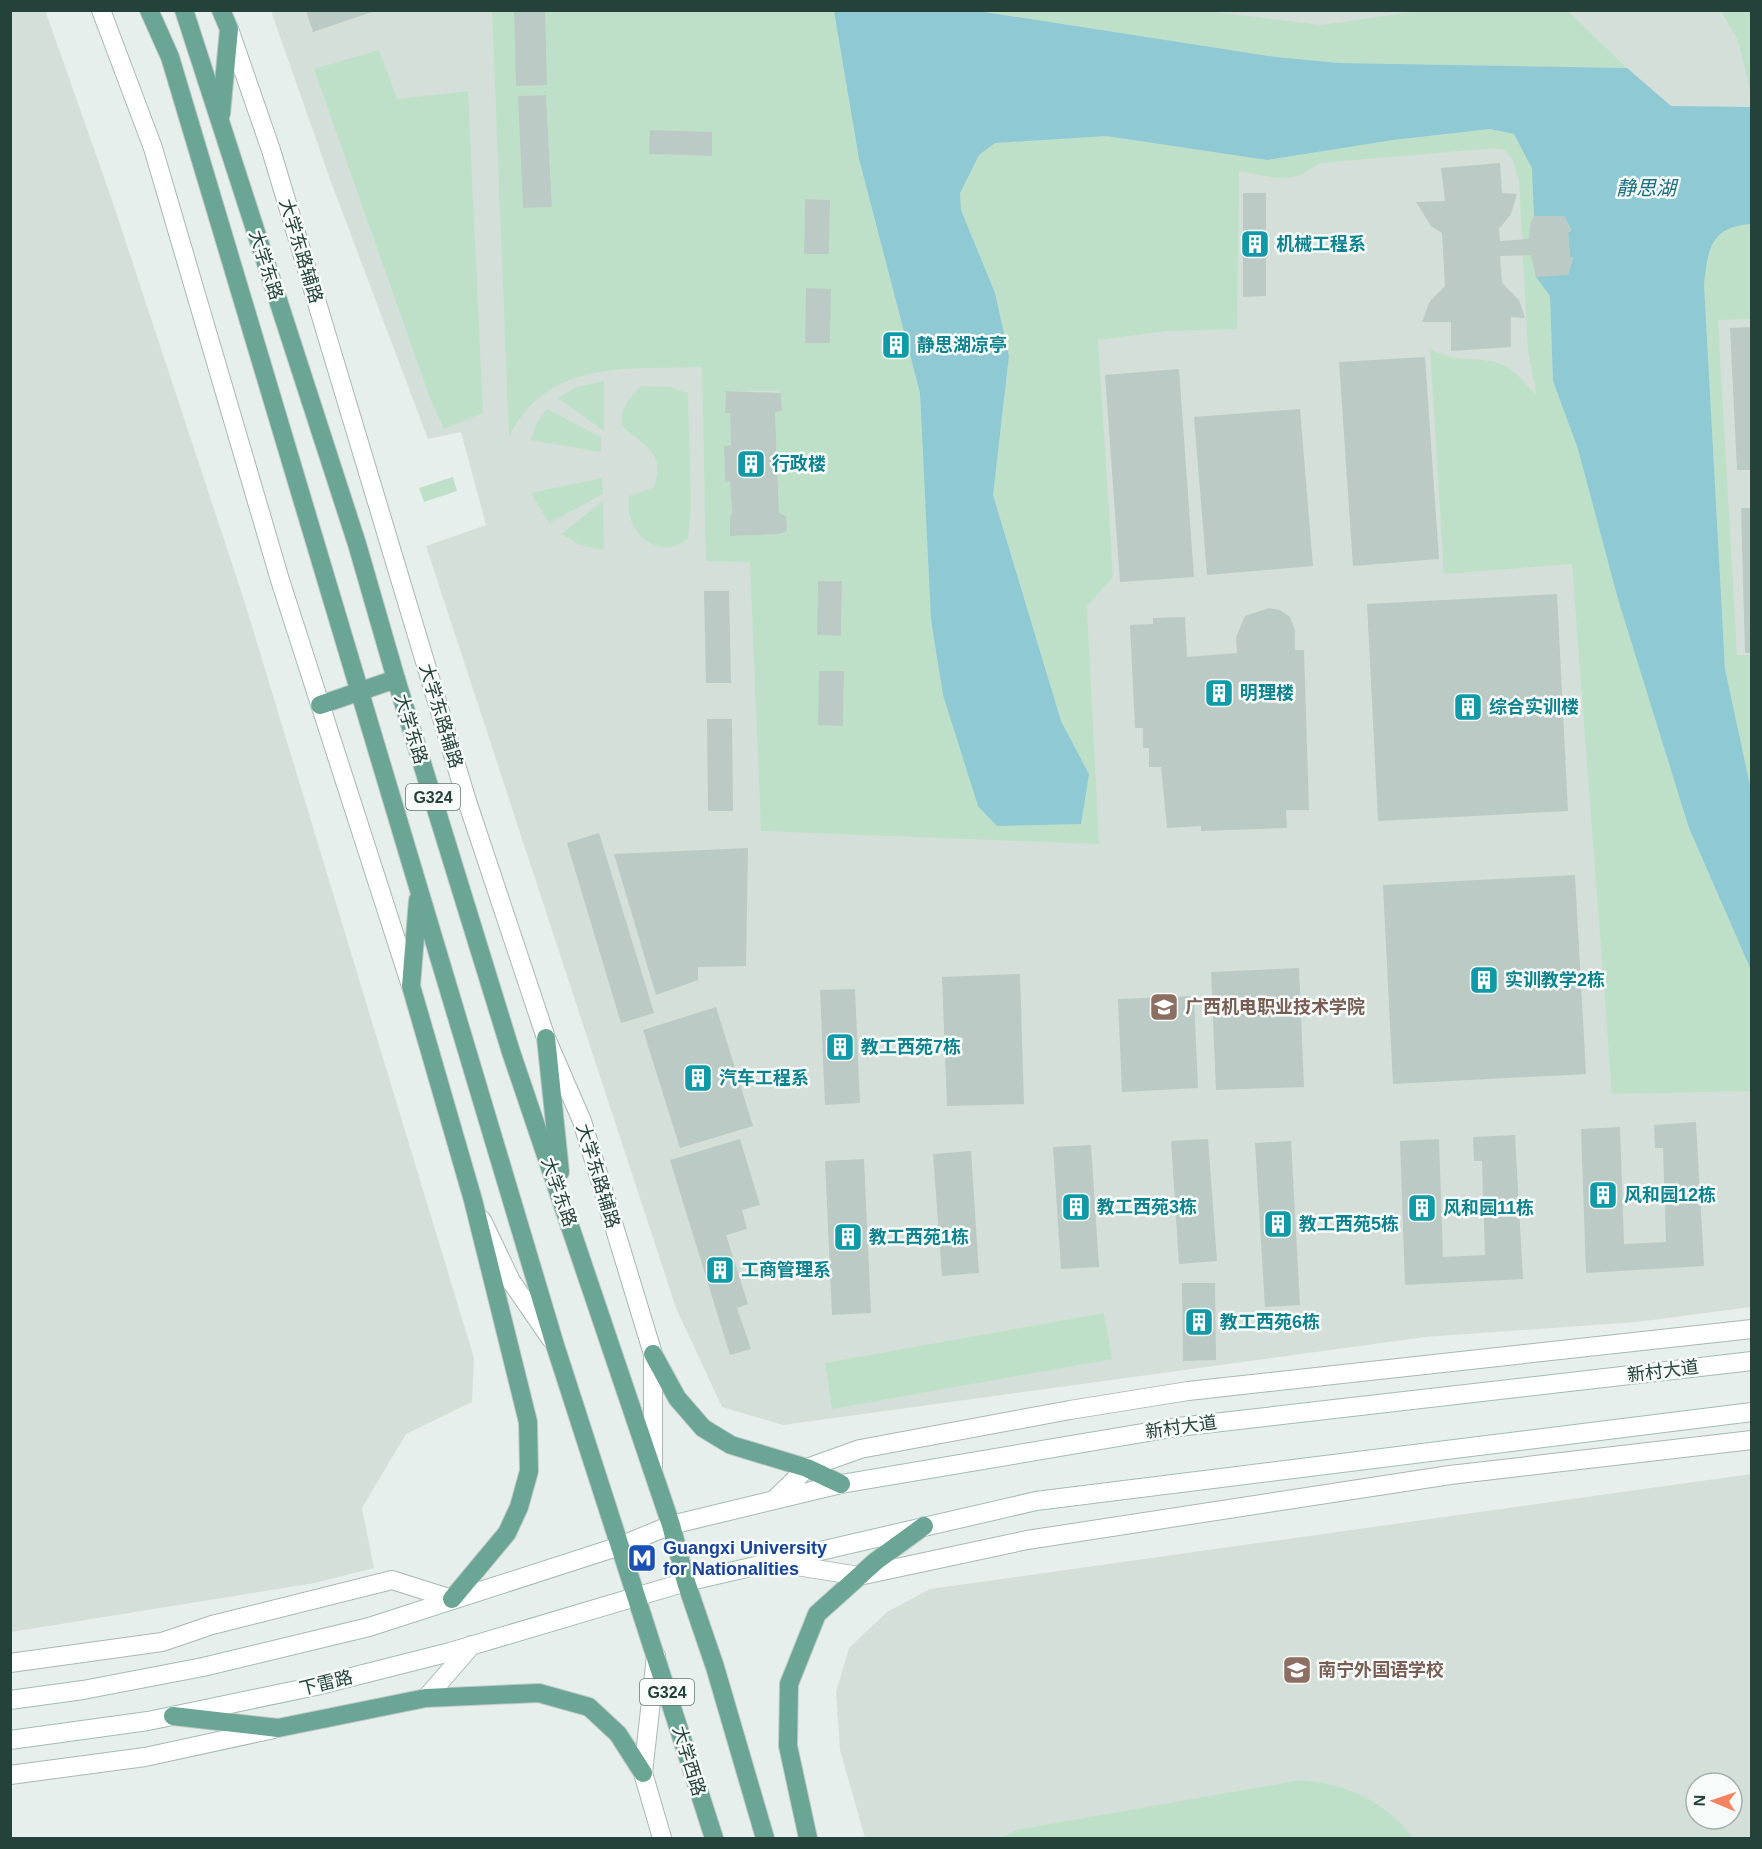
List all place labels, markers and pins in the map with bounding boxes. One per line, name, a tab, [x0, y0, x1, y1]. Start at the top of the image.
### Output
building icon: 机械工程系	[1239, 228, 1271, 260]
place label: 机械工程系	[1276, 234, 1366, 254]
building icon: 静思湖凉亭	[880, 329, 912, 361]
place label: 静思湖凉亭	[917, 335, 1007, 355]
building icon: 行政楼	[735, 448, 767, 480]
place label: 行政楼	[772, 453, 826, 474]
building icon: 明理楼	[1203, 677, 1235, 709]
place label: 明理楼	[1240, 683, 1294, 703]
building icon: 综合实训楼	[1452, 691, 1484, 723]
place label: 综合实训楼	[1489, 697, 1579, 717]
building icon: 实训教学2栋	[1468, 964, 1500, 996]
place label: 实训教学2栋	[1505, 970, 1605, 990]
school or university icon: 广西机电职业技术学院	[1148, 991, 1180, 1023]
place label: 广西机电职业技术学院	[1185, 997, 1365, 1017]
building icon: 教工西苑7栋	[824, 1031, 856, 1063]
place label: 教工西苑7栋	[861, 1037, 961, 1057]
building icon: 汽车工程系	[682, 1062, 714, 1094]
place label: 汽车工程系	[719, 1068, 809, 1088]
building icon: 风和园12栋	[1587, 1179, 1619, 1211]
place label: 风和园12栋	[1624, 1185, 1716, 1205]
building icon: 教工西苑3栋	[1060, 1191, 1092, 1223]
building icon: 风和园11栋	[1406, 1192, 1438, 1224]
place label: 教工西苑3栋	[1097, 1197, 1197, 1217]
place label: 风和园11栋	[1443, 1198, 1534, 1218]
building icon: 教工西苑5栋	[1262, 1208, 1294, 1240]
place label: 教工西苑5栋	[1299, 1214, 1399, 1234]
building icon: 教工西苑1栋	[832, 1221, 864, 1253]
place label: 教工西苑1栋	[869, 1227, 969, 1247]
building icon: 工商管理系	[704, 1254, 736, 1286]
place label: 工商管理系	[741, 1260, 831, 1280]
building icon: 教工西苑6栋	[1183, 1306, 1215, 1338]
place label: 教工西苑6栋	[1220, 1312, 1320, 1332]
place label: Guangxi University for Nationalities	[663, 1538, 827, 1579]
metro station icon: Guangxi University for Nationalities	[626, 1542, 658, 1574]
school or university icon: 南宁外国语学校	[1281, 1654, 1313, 1686]
place label: 南宁外国语学校	[1318, 1660, 1444, 1680]

